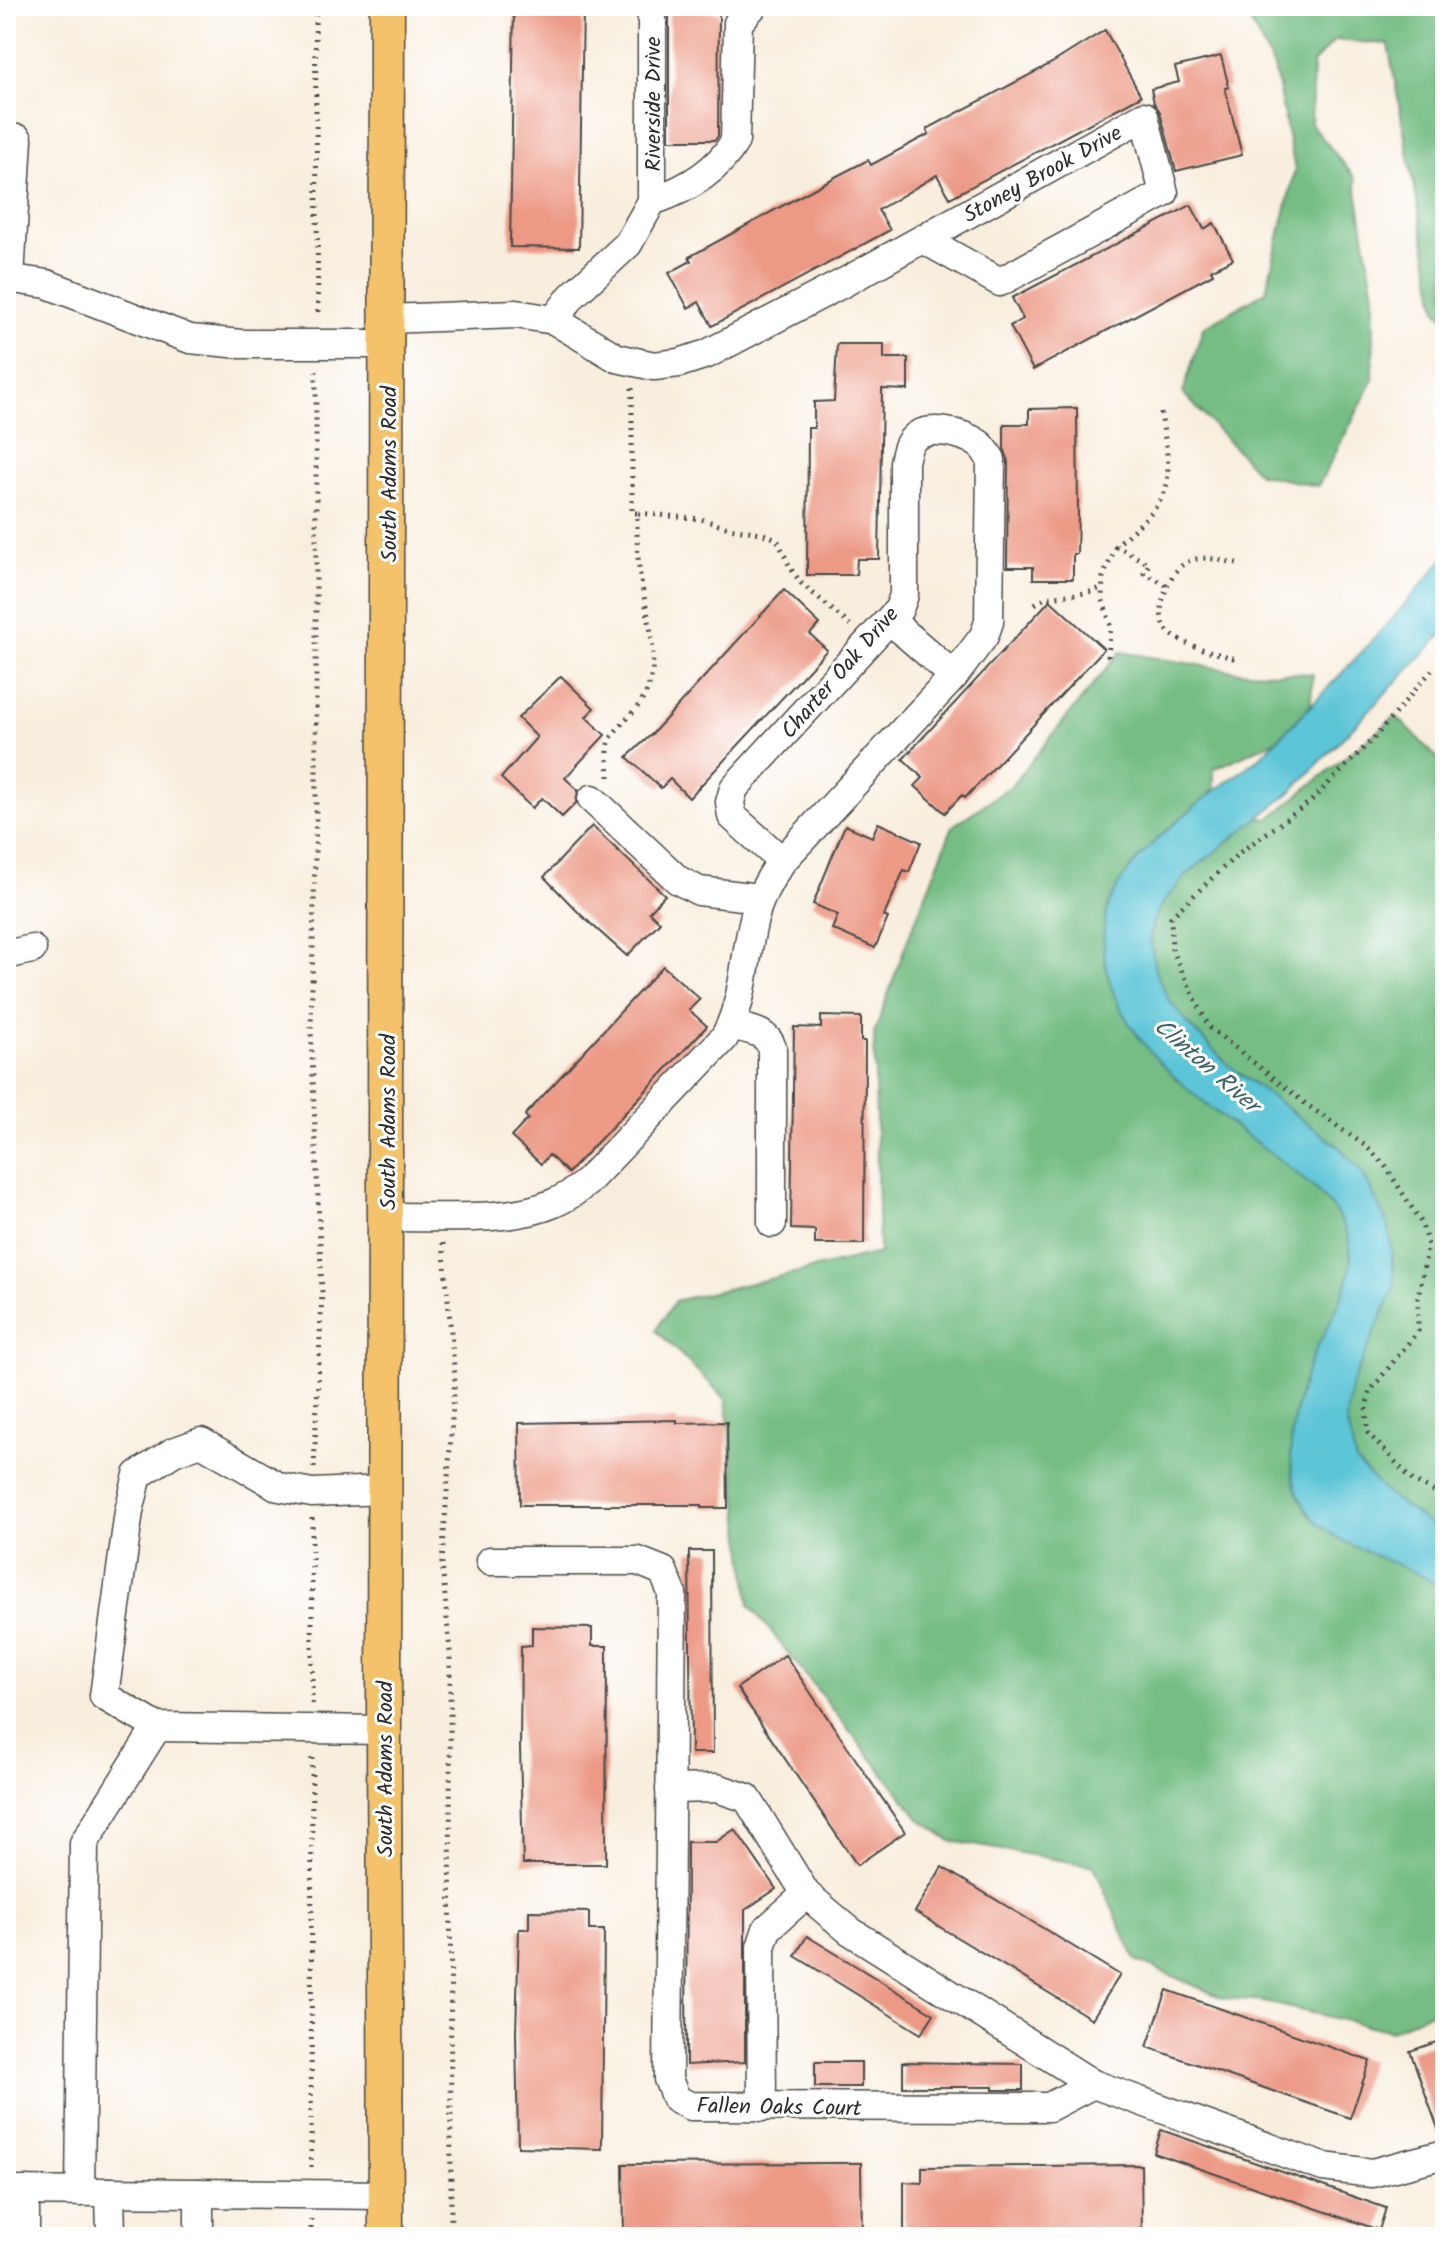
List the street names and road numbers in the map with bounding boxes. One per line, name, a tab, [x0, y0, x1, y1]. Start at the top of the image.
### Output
street label: Riverside Drive	[637, 37, 672, 171]
street label: Stoney Brook Drive	[957, 117, 1129, 233]
street label: South Adams Road	[373, 385, 408, 562]
street label: Charter Oak Drive	[773, 599, 909, 748]
street label: South Adams Road	[372, 1033, 407, 1210]
street label: South Adams Road	[369, 1680, 404, 1857]
street label: Fallen Oaks Court	[696, 2090, 862, 2127]

